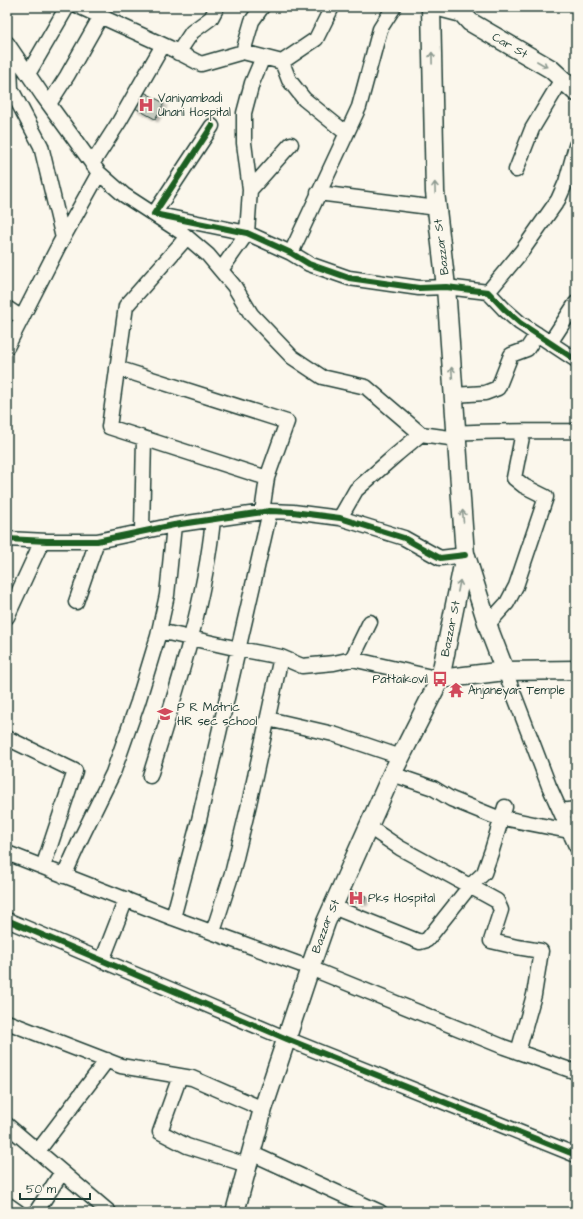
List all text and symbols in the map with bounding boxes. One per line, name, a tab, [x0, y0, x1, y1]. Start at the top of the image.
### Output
street label: Car St	[489, 29, 531, 63]
one-way arrow	[428, 52, 436, 65]
one-way arrow	[536, 60, 548, 68]
place label: Vaniyambadi Unani Hospital	[158, 90, 231, 121]
hospital icon: Vaniyambadi Unani Hospital	[137, 96, 155, 114]
one-way arrow	[431, 182, 439, 195]
street label: Bazzar St	[430, 218, 453, 276]
one-way arrow	[449, 367, 456, 380]
one-way arrow	[459, 510, 466, 523]
one-way arrow	[456, 580, 464, 593]
street label: Bazzar St	[437, 599, 465, 658]
bus stop icon: Pattaikovil	[431, 670, 449, 688]
place label: Pattaikovil	[373, 671, 428, 688]
temple icon: Anjaneyar Temple	[447, 681, 465, 699]
place label: Anjaneyar Temple	[468, 682, 565, 700]
place label: P R Matric HR sec school	[177, 699, 258, 730]
school or university icon: P R Matric HR sec school	[156, 705, 174, 723]
hospital icon: Pks Hospital	[347, 889, 365, 907]
place label: Pks Hospital	[368, 890, 435, 907]
street label: Bazzar St	[308, 896, 344, 956]
scale bar	[20, 1175, 90, 1201]
text: 50 m	[26, 1181, 57, 1198]

